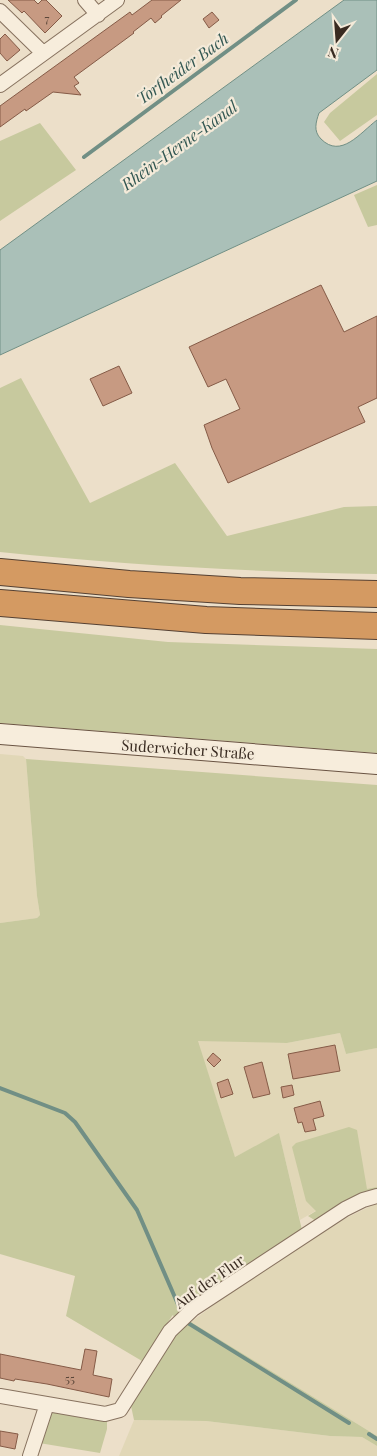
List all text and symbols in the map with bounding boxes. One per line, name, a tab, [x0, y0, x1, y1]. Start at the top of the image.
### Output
house number: 7	[45, 10, 50, 26]
north arrow	[312, 15, 362, 65]
water label: Torfheider Bach	[132, 27, 232, 109]
text: N	[325, 42, 341, 63]
water label: Rhein-Herne-Kanal	[116, 95, 242, 195]
street label: Suderwicher Straße	[121, 734, 255, 764]
street label: Auf der Flur	[169, 1249, 248, 1313]
house number: 55	[65, 1370, 75, 1386]

